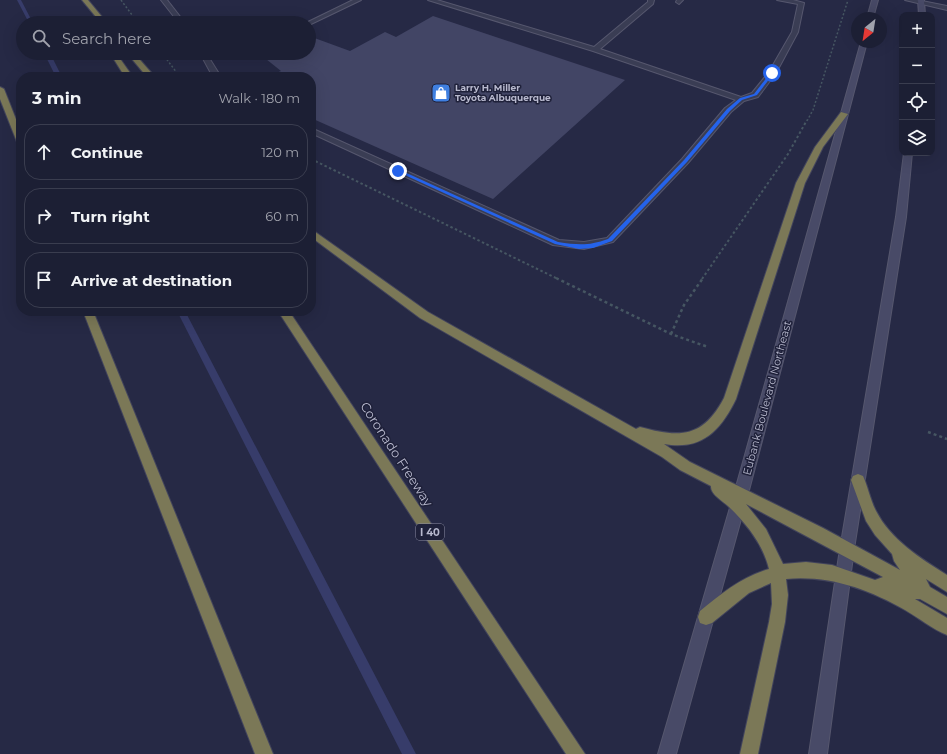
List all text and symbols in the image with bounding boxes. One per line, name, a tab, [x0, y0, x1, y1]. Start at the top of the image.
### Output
north arrow	[851, 12, 887, 48]
map controls	[899, 12, 935, 156]
button: +	[899, 12, 935, 48]
search box	[16, 16, 316, 60]
icon: search	[30, 27, 52, 49]
text: Search here	[62, 29, 151, 48]
button: −	[899, 48, 935, 84]
route start	[763, 64, 781, 82]
shop icon: Larry H. Miller Toyota Albuquerque	[430, 82, 452, 104]
place label: Larry H. Miller Toyota Albuquerque	[455, 82, 551, 103]
button: locate	[899, 84, 935, 120]
text: 3 min	[32, 88, 82, 108]
text: Walk · 180 m	[218, 90, 300, 106]
button: layers	[899, 120, 935, 156]
icon: ahead	[33, 141, 55, 163]
text: Continue	[71, 143, 143, 162]
text: 120 m	[261, 144, 299, 160]
route end	[389, 162, 407, 180]
icon: right	[33, 205, 55, 227]
text: Turn right	[71, 207, 150, 226]
text: 60 m	[265, 208, 299, 224]
icon: arrive	[33, 269, 55, 291]
text: Arrive at destination	[71, 271, 232, 290]
street label: Eubank Boulevard Northeast	[740, 319, 795, 477]
street label: Coronado Freeway	[357, 399, 437, 510]
road number: I 40	[416, 524, 444, 540]

